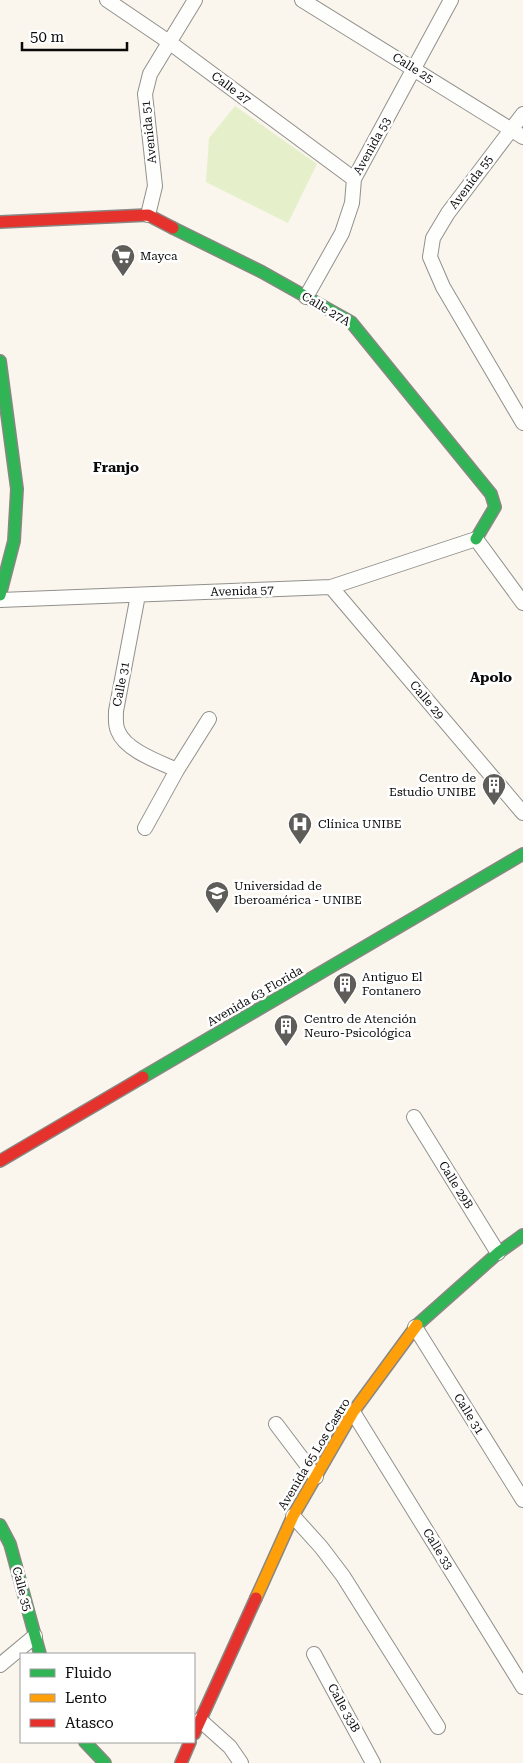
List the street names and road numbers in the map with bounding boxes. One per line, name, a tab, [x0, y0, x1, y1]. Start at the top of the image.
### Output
street label: Calle 25	[390, 50, 436, 86]
street label: Calle 27	[209, 69, 254, 107]
street label: Avenida 51	[139, 99, 159, 164]
street label: Avenida 53	[350, 115, 394, 177]
street label: Avenida 55	[446, 152, 496, 212]
street label: Calle 27A	[299, 289, 353, 329]
street label: Avenida 57	[210, 583, 274, 599]
street label: Calle 31	[110, 660, 132, 708]
street label: Calle 29	[407, 678, 447, 722]
street label: Avenida 63 Florida	[205, 963, 306, 1029]
street label: Calle 29B	[436, 1159, 476, 1211]
street label: Calle 31	[451, 1391, 487, 1437]
street label: Avenida 65 Los Castro	[275, 1396, 353, 1512]
street label: Calle 33	[420, 1526, 456, 1572]
street label: Calle 35	[9, 1565, 35, 1613]
street label: Calle 33B	[325, 1681, 363, 1735]

